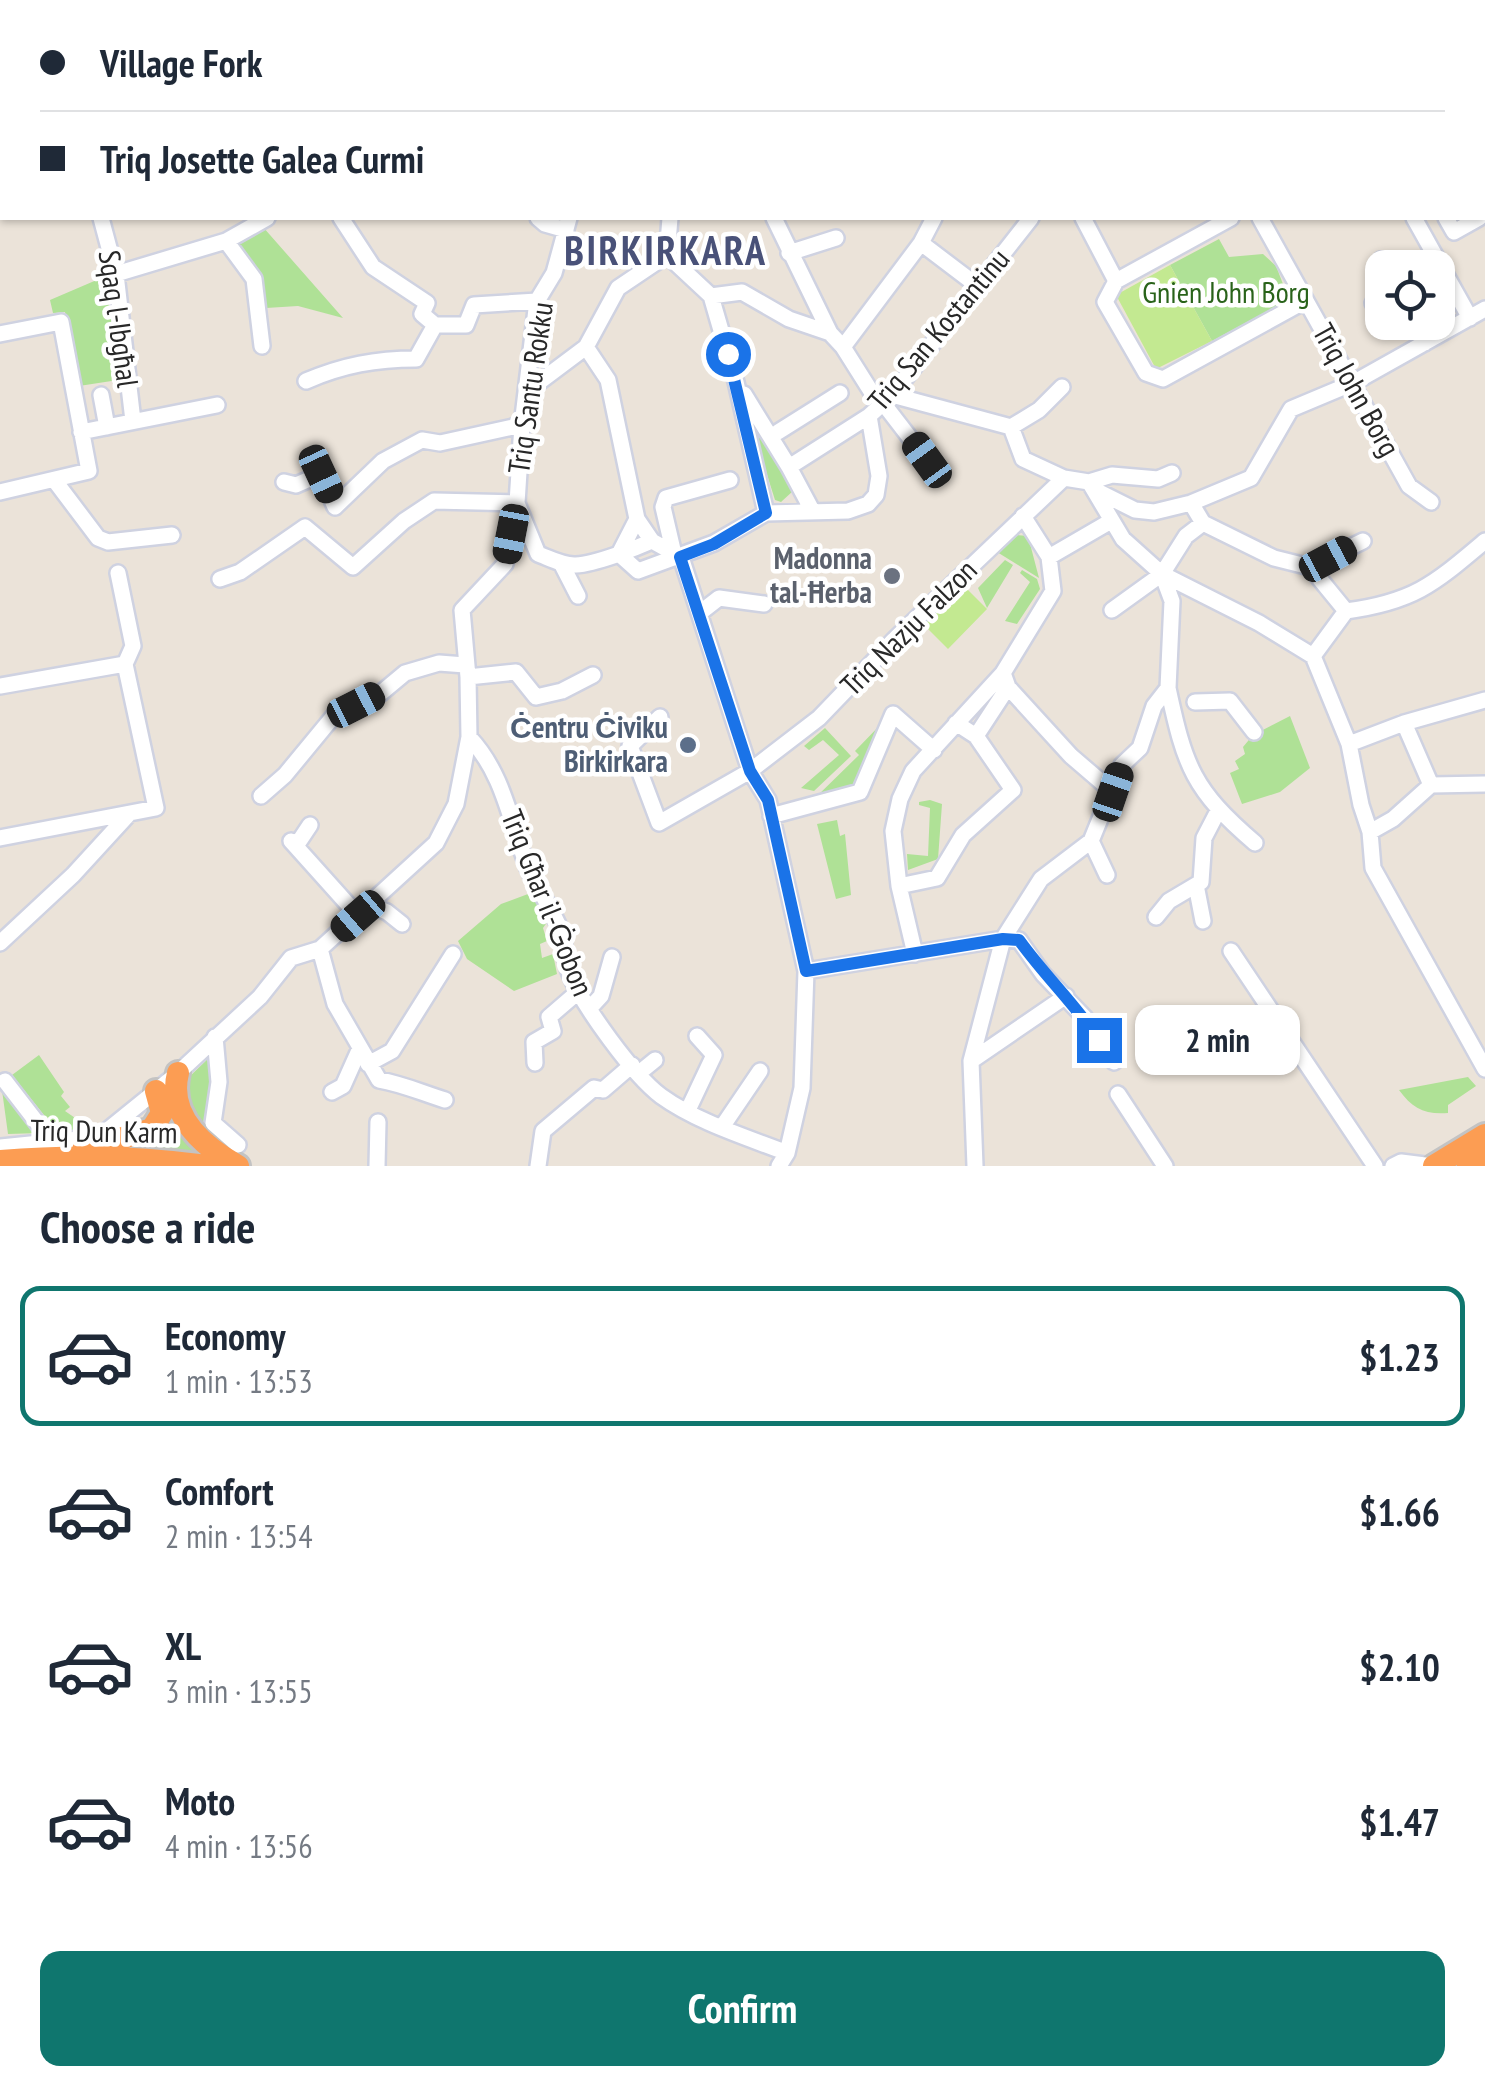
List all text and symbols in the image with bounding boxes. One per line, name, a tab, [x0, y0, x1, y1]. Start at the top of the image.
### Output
text: Village Fork	[100, 38, 262, 87]
text: Triq Josette Galea Curmi	[100, 134, 424, 183]
district label: BIRKIRKARA	[564, 224, 768, 276]
street label: Triq San Kostantinu	[859, 240, 1017, 418]
street label: Sqaq l-Ibgħal	[91, 248, 148, 390]
map controls	[1365, 250, 1455, 340]
button: locate	[1365, 250, 1455, 340]
park label: Gnien John Borg	[1142, 272, 1310, 311]
street label: Triq Santu Rokku	[498, 299, 561, 476]
street label: Triq John Borg	[1305, 316, 1410, 463]
route start	[706, 332, 751, 377]
car	[897, 427, 957, 493]
car	[295, 440, 347, 508]
car	[491, 502, 531, 566]
car	[1294, 532, 1362, 586]
place label: Madonna tal-Ħerba	[770, 538, 872, 611]
street label: Triq Nazju Falzon	[831, 550, 985, 704]
marker: Madonna tal-Ħerba	[881, 565, 903, 587]
car	[322, 678, 390, 732]
place label: Ċentru Ċiviku Birkirkara	[510, 707, 668, 780]
marker: Ċentru Ċiviku Birkirkara	[677, 734, 699, 756]
car	[1089, 759, 1137, 825]
street label: Triq Għar il-Ġobon	[493, 804, 603, 1001]
car	[326, 885, 390, 947]
callout: 2 min	[1134, 1005, 1299, 1075]
route end	[1077, 1018, 1122, 1063]
text: 2 min	[1185, 1019, 1250, 1061]
street label: Triq Dun Karm	[30, 1110, 178, 1151]
text: Choose a ride	[40, 1197, 255, 1255]
icon: car	[45, 1311, 135, 1401]
text: Economy	[165, 1311, 285, 1360]
text: $1.23	[1359, 1332, 1440, 1381]
text: 1 min · 13:53	[165, 1360, 313, 1402]
icon: car	[45, 1466, 135, 1556]
text: Comfort	[165, 1466, 274, 1515]
text: $1.66	[1359, 1487, 1440, 1536]
text: 2 min · 13:54	[165, 1515, 313, 1557]
icon: car	[45, 1621, 135, 1711]
text: XL	[165, 1621, 201, 1670]
text: $2.10	[1359, 1642, 1440, 1691]
text: 3 min · 13:55	[165, 1670, 313, 1712]
icon: car	[45, 1776, 135, 1866]
text: Moto	[165, 1776, 235, 1825]
text: $1.47	[1359, 1797, 1440, 1846]
text: 4 min · 13:56	[165, 1825, 313, 1867]
button: Confirm	[40, 1951, 1445, 2066]

